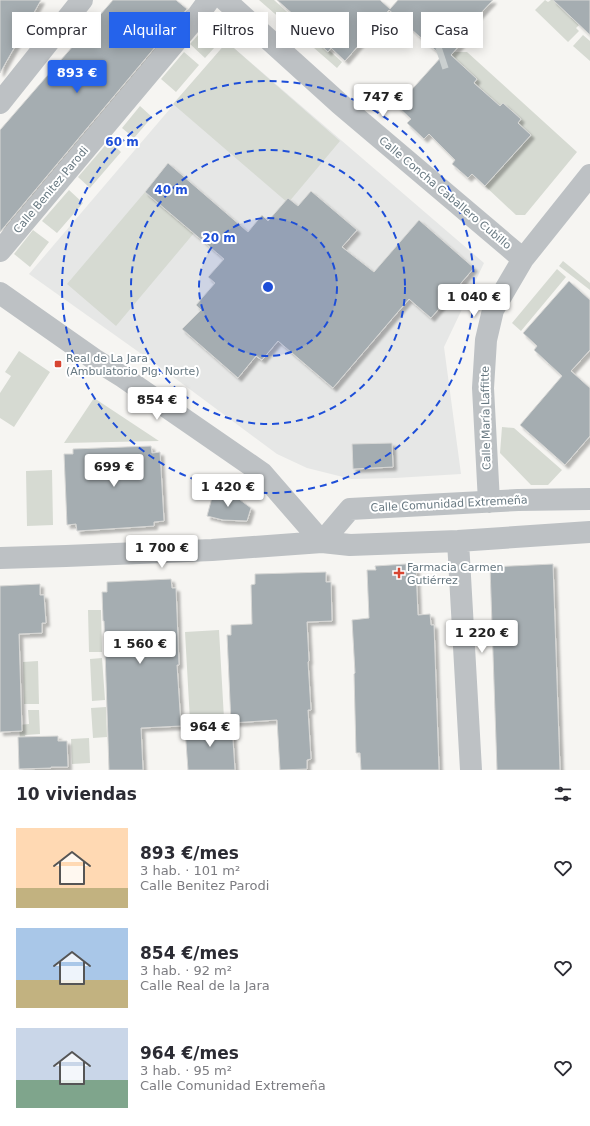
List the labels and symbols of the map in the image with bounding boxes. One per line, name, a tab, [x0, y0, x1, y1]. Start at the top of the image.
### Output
pin: 893 €	[49, 60, 105, 94]
pin: 747 €	[355, 84, 411, 118]
street label: Calle Concha Caballero Cubillo	[376, 134, 514, 252]
text: 60 m	[105, 135, 139, 149]
street label: Calle Benitez Parodi	[11, 144, 91, 236]
text: 40 m	[154, 183, 188, 197]
text: 20 m	[202, 231, 236, 245]
centre of rings	[261, 280, 275, 294]
pin: 1 040 €	[437, 284, 511, 318]
place label: Real de La Jara (Ambulatorio Plg. Norte)	[66, 352, 200, 378]
marker: Real de La Jara (Ambulatorio Plg. Norte)	[53, 359, 63, 369]
street label: Calle María Laffitte	[479, 366, 493, 470]
pin: 854 €	[129, 387, 185, 421]
pin: 699 €	[86, 454, 142, 488]
pin: 1 420 €	[191, 474, 265, 508]
street label: Calle Comunidad Extremeña	[370, 493, 528, 515]
pin: 1 700 €	[125, 535, 199, 569]
place label: Farmacia Carmen Gutiérrez	[407, 561, 503, 587]
marker: Farmacia Carmen Gutiérrez	[394, 568, 404, 578]
pin: 1 220 €	[445, 620, 519, 654]
pin: 1 560 €	[103, 631, 177, 665]
pin: 964 €	[182, 714, 238, 748]

